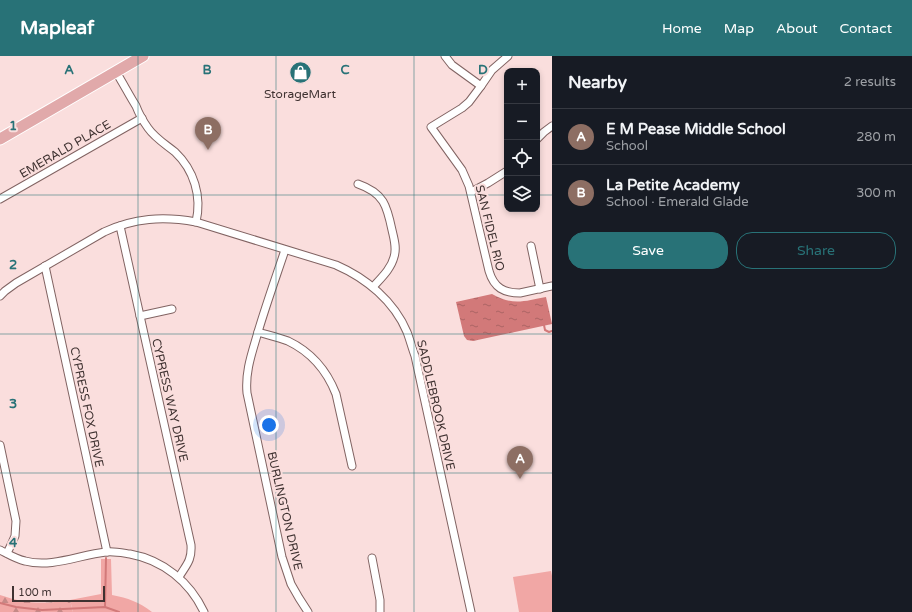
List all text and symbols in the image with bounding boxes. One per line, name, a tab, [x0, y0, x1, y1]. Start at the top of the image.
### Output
text: Mapleaf	[20, 17, 94, 39]
text: Home	[662, 20, 702, 37]
text: Map	[724, 20, 754, 37]
text: About	[776, 20, 818, 37]
text: Contact	[840, 20, 892, 37]
shop icon: StorageMart	[287, 60, 313, 86]
text: A	[64, 62, 74, 78]
text: B	[202, 62, 212, 78]
text: C	[340, 62, 350, 78]
text: D	[478, 62, 488, 78]
map controls	[504, 68, 540, 212]
button: +	[504, 68, 540, 104]
text: Nearby	[568, 72, 627, 93]
text: 2 results	[844, 74, 896, 90]
place label: StorageMart	[264, 87, 336, 101]
button: −	[504, 104, 540, 140]
street label: EMERALD PLACE	[17, 117, 113, 181]
pin: B	[195, 117, 221, 150]
text: 1	[9, 118, 17, 134]
text: E M Pease Middle School	[606, 120, 786, 138]
text: A	[576, 129, 586, 145]
text: 280 m	[856, 129, 896, 145]
text: School	[606, 138, 648, 154]
button: locate	[504, 140, 540, 176]
button: layers	[504, 176, 540, 212]
text: La Petite Academy	[606, 176, 740, 194]
street label: SAN FIDEL RIO	[473, 183, 508, 273]
text: B	[576, 185, 586, 201]
text: 300 m	[856, 185, 896, 201]
text: School · Emerald Glade	[606, 194, 749, 210]
button: Save	[568, 232, 728, 269]
button: Share	[736, 232, 896, 269]
text: 2	[9, 257, 17, 273]
street label: CYPRESS WAY DRIVE	[149, 337, 191, 463]
street label: SADDLEBROOK DRIVE	[414, 338, 458, 472]
street label: CYPRESS FOX DRIVE	[67, 345, 107, 469]
text: 3	[9, 396, 17, 412]
your location	[259, 415, 279, 435]
pin: A	[507, 446, 533, 479]
street label: BURLINGTON DRIVE	[265, 450, 306, 572]
text: 4	[9, 535, 18, 551]
scale bar	[12, 584, 105, 603]
text: 100 m	[18, 586, 52, 599]

